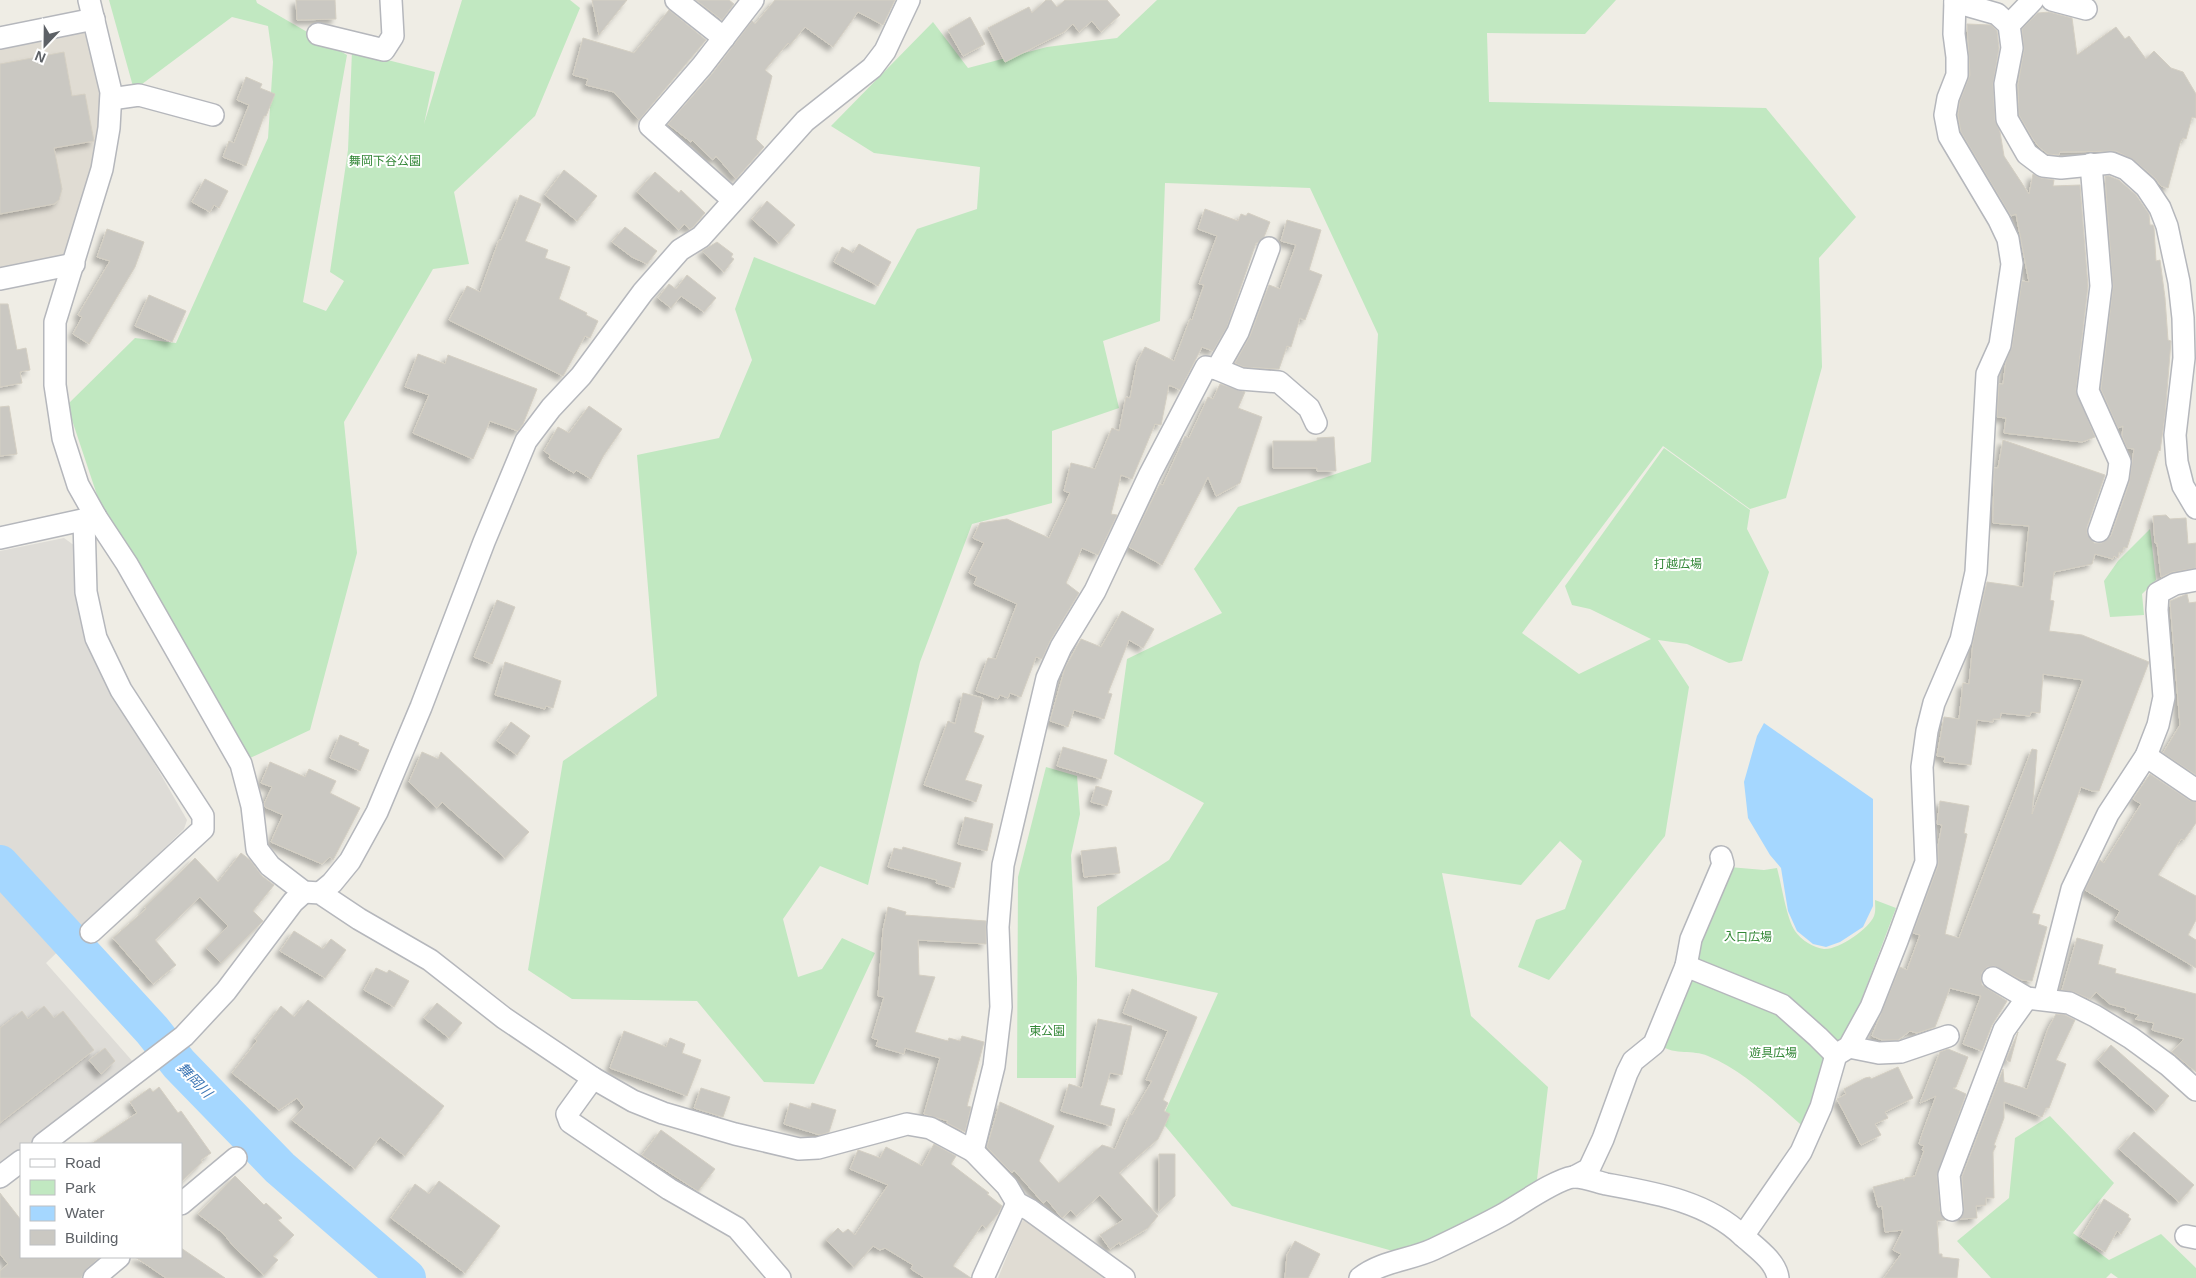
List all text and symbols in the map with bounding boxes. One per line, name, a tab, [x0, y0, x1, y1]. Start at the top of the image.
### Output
north arrow	[20, 20, 70, 70]
text: N	[32, 48, 48, 66]
park label: 舞岡下谷公園	[349, 154, 421, 168]
park label: 打越広場	[1654, 557, 1702, 571]
park label: 入口広場	[1724, 930, 1772, 944]
park label: 東公園	[1029, 1024, 1065, 1038]
park label: 遊具広場	[1749, 1046, 1797, 1060]
water label: 舞岡川	[175, 1059, 217, 1102]
legend	[20, 1143, 182, 1258]
text: Road	[65, 1154, 101, 1171]
text: Park	[65, 1179, 96, 1196]
text: Water	[65, 1204, 104, 1221]
text: Building	[65, 1229, 118, 1246]

